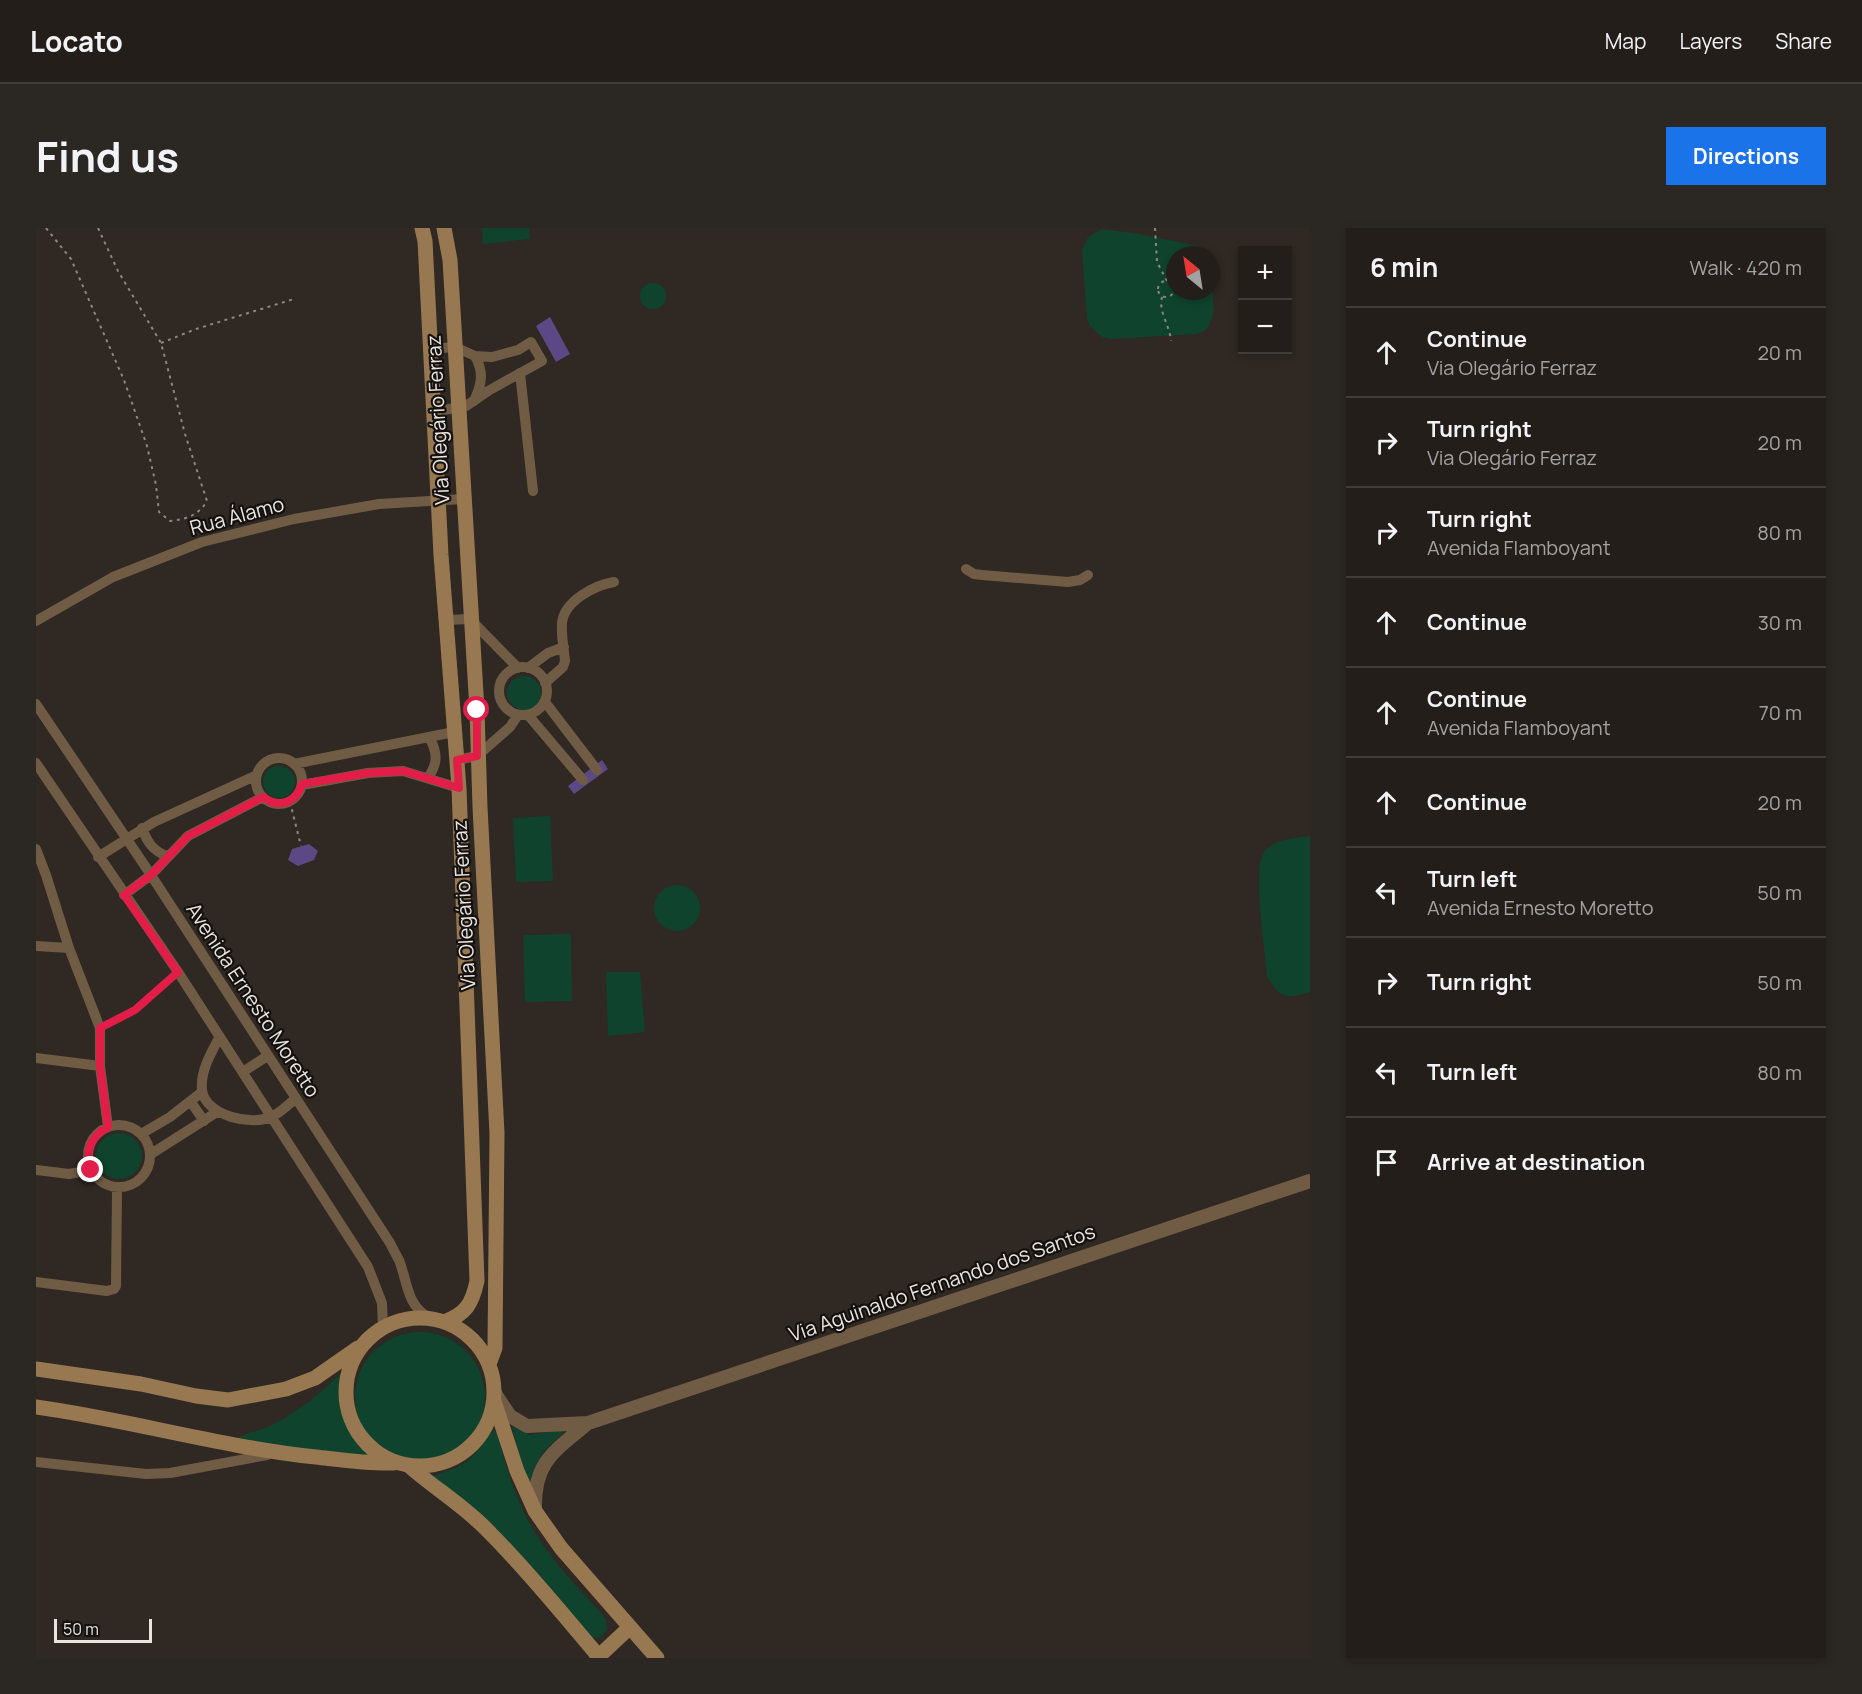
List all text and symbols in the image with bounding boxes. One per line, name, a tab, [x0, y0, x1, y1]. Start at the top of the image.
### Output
text: Locato	[30, 22, 123, 60]
text: Map	[1605, 27, 1646, 55]
text: Layers	[1679, 27, 1742, 55]
text: Share	[1775, 27, 1832, 55]
text: Find us	[36, 127, 179, 185]
button: Directions	[1666, 127, 1826, 185]
north arrow	[1166, 246, 1220, 300]
map controls	[1238, 246, 1292, 354]
button: +	[1238, 246, 1292, 300]
text: 6 min	[1370, 249, 1438, 285]
text: Walk · 420 m	[1690, 254, 1802, 281]
button: −	[1238, 300, 1292, 354]
text: Continue	[1427, 324, 1527, 354]
street label: Via Olegário Ferraz	[420, 334, 455, 506]
icon: ahead	[1370, 336, 1403, 369]
text: 20 m	[1757, 339, 1802, 366]
text: Via Olegário Ferraz	[1427, 354, 1597, 381]
text: Turn right	[1427, 414, 1532, 444]
icon: right	[1370, 426, 1403, 459]
text: 20 m	[1757, 429, 1802, 456]
text: Via Olegário Ferraz	[1427, 444, 1597, 471]
street label: Rua Álamo	[187, 490, 287, 541]
text: Turn right	[1427, 504, 1532, 534]
icon: right	[1370, 516, 1403, 549]
text: 80 m	[1757, 519, 1802, 546]
text: Avenida Flamboyant	[1427, 534, 1611, 561]
icon: ahead	[1370, 606, 1403, 639]
text: Continue	[1427, 607, 1527, 637]
text: 30 m	[1758, 609, 1802, 636]
text: Continue	[1427, 684, 1527, 714]
route start	[463, 696, 489, 722]
icon: ahead	[1370, 696, 1403, 729]
text: 70 m	[1759, 699, 1802, 726]
text: Avenida Flamboyant	[1427, 714, 1611, 741]
icon: ahead	[1370, 786, 1403, 819]
text: Continue	[1427, 787, 1527, 817]
text: 20 m	[1757, 789, 1802, 816]
street label: Via Olegário Ferraz	[446, 819, 481, 991]
text: Turn left	[1427, 864, 1517, 894]
icon: left	[1370, 876, 1403, 909]
text: 50 m	[1757, 879, 1802, 906]
text: Avenida Ernesto Moretto	[1427, 894, 1654, 921]
street label: Avenida Ernesto Moretto	[180, 897, 327, 1102]
icon: right	[1370, 966, 1403, 999]
text: Turn right	[1427, 967, 1532, 997]
text: 50 m	[1757, 969, 1802, 996]
icon: left	[1370, 1056, 1403, 1089]
text: Turn left	[1427, 1057, 1517, 1087]
text: 80 m	[1757, 1059, 1802, 1086]
icon: arrive	[1370, 1146, 1403, 1179]
text: Arrive at destination	[1427, 1147, 1645, 1177]
route end	[77, 1156, 103, 1182]
street label: Via Aguinaldo Fernando dos Santos	[785, 1217, 1099, 1348]
scale bar	[54, 1616, 152, 1644]
text: 50 m	[63, 1618, 99, 1640]

